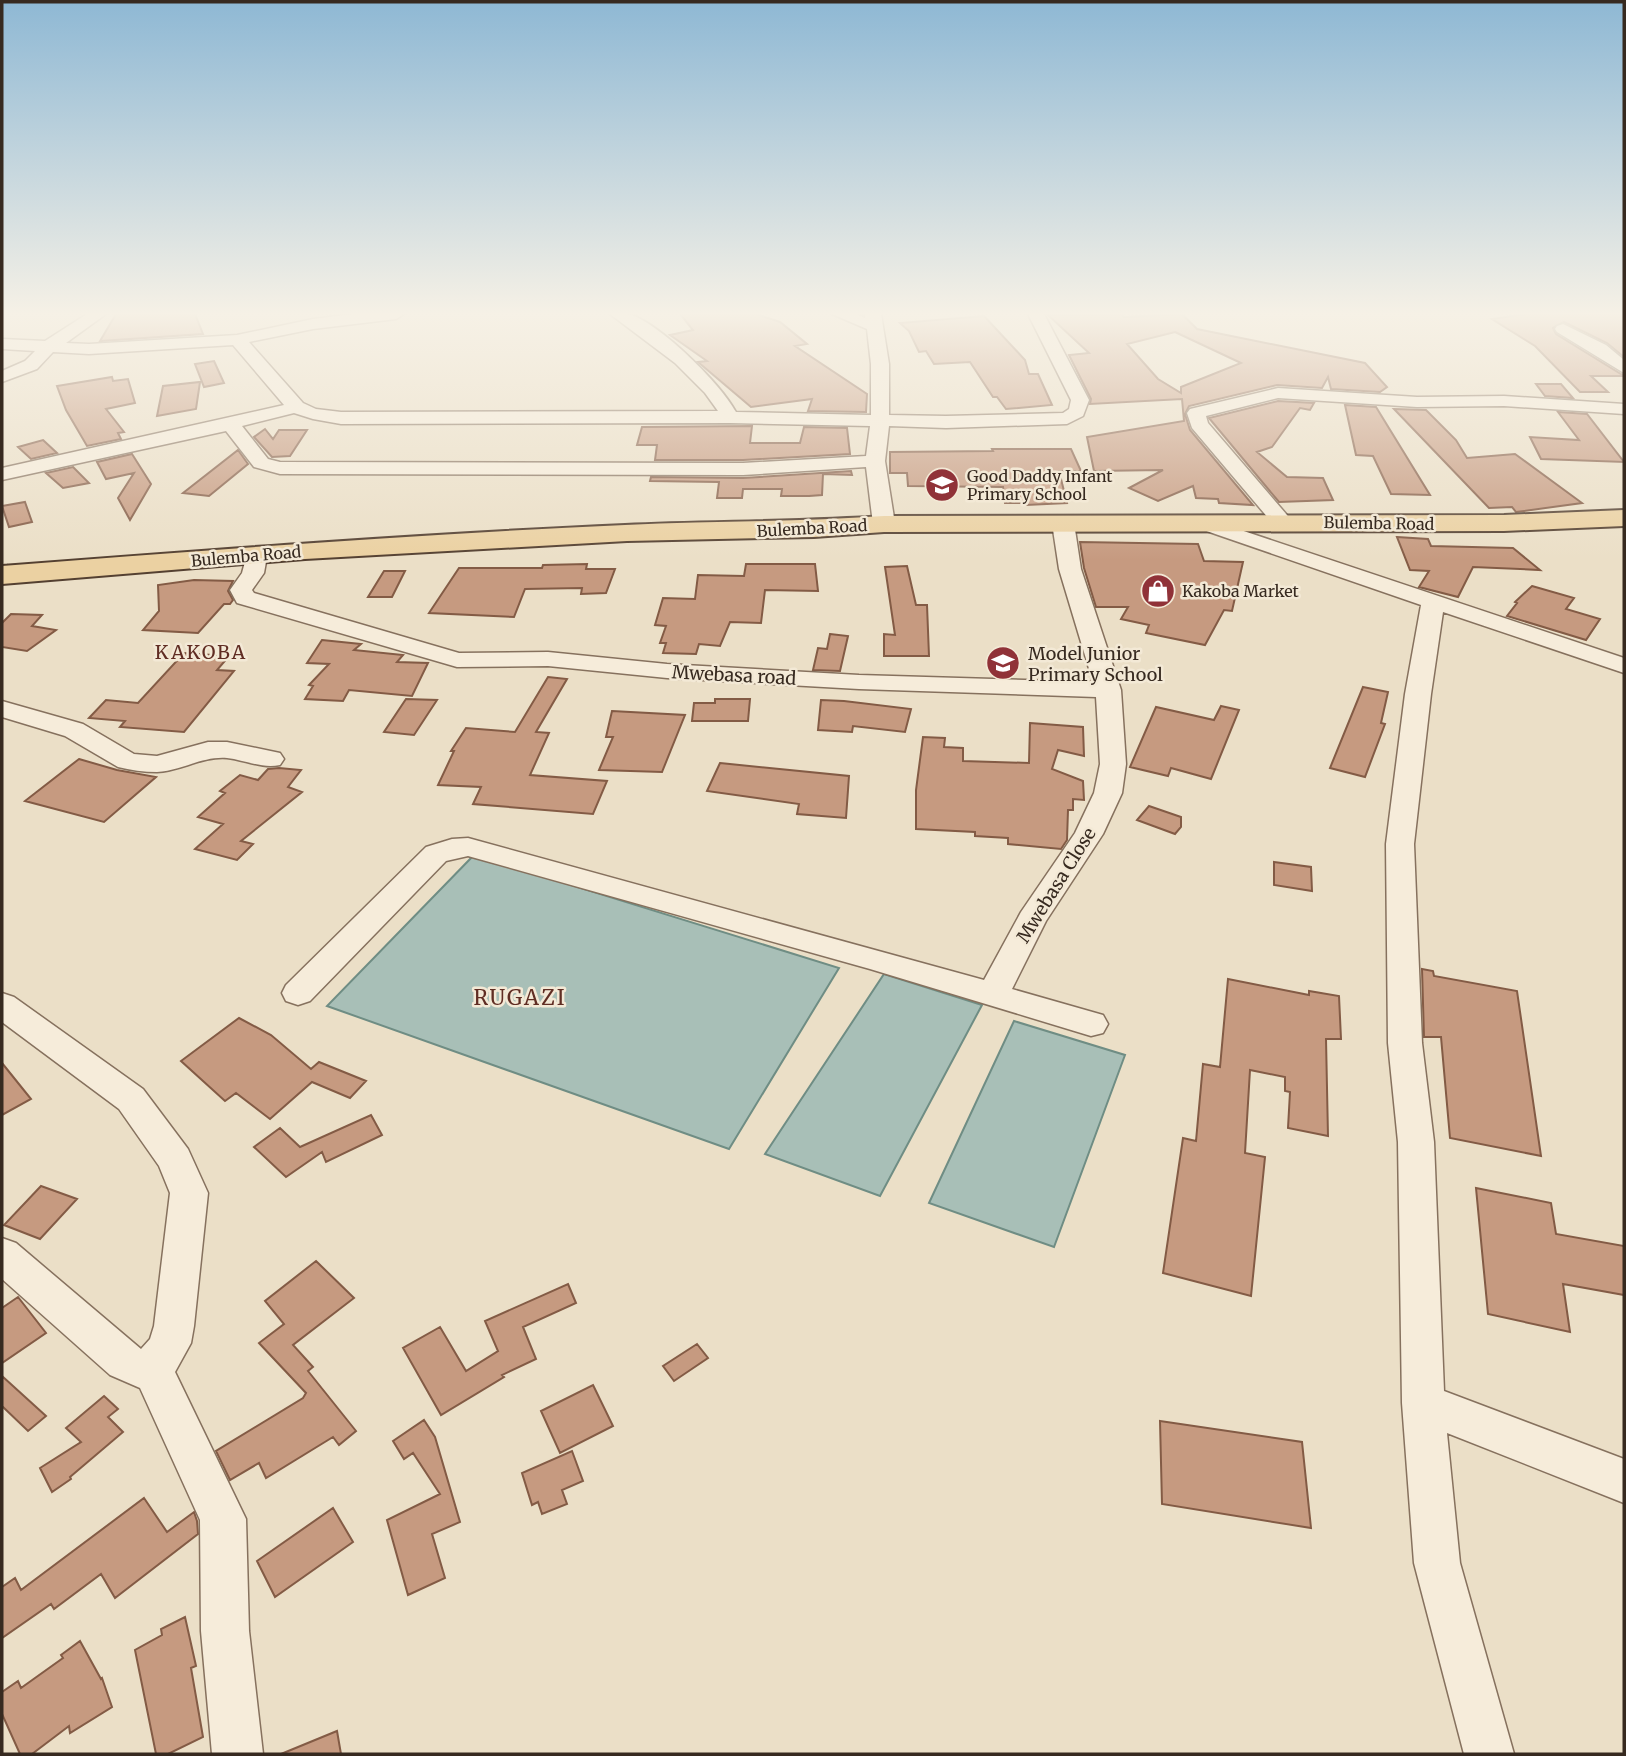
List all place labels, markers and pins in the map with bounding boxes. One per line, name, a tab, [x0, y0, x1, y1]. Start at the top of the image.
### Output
school or university icon: Good Daddy Infant Primary School	[923, 466, 961, 504]
place label: Good Daddy Infant Primary School	[967, 466, 1113, 504]
shop icon: Kakoba Market	[1139, 572, 1177, 610]
place label: Kakoba Market	[1182, 581, 1300, 601]
place label: Model Junior Primary School	[1028, 642, 1163, 686]
school or university icon: Model Junior Primary School	[984, 644, 1022, 682]

